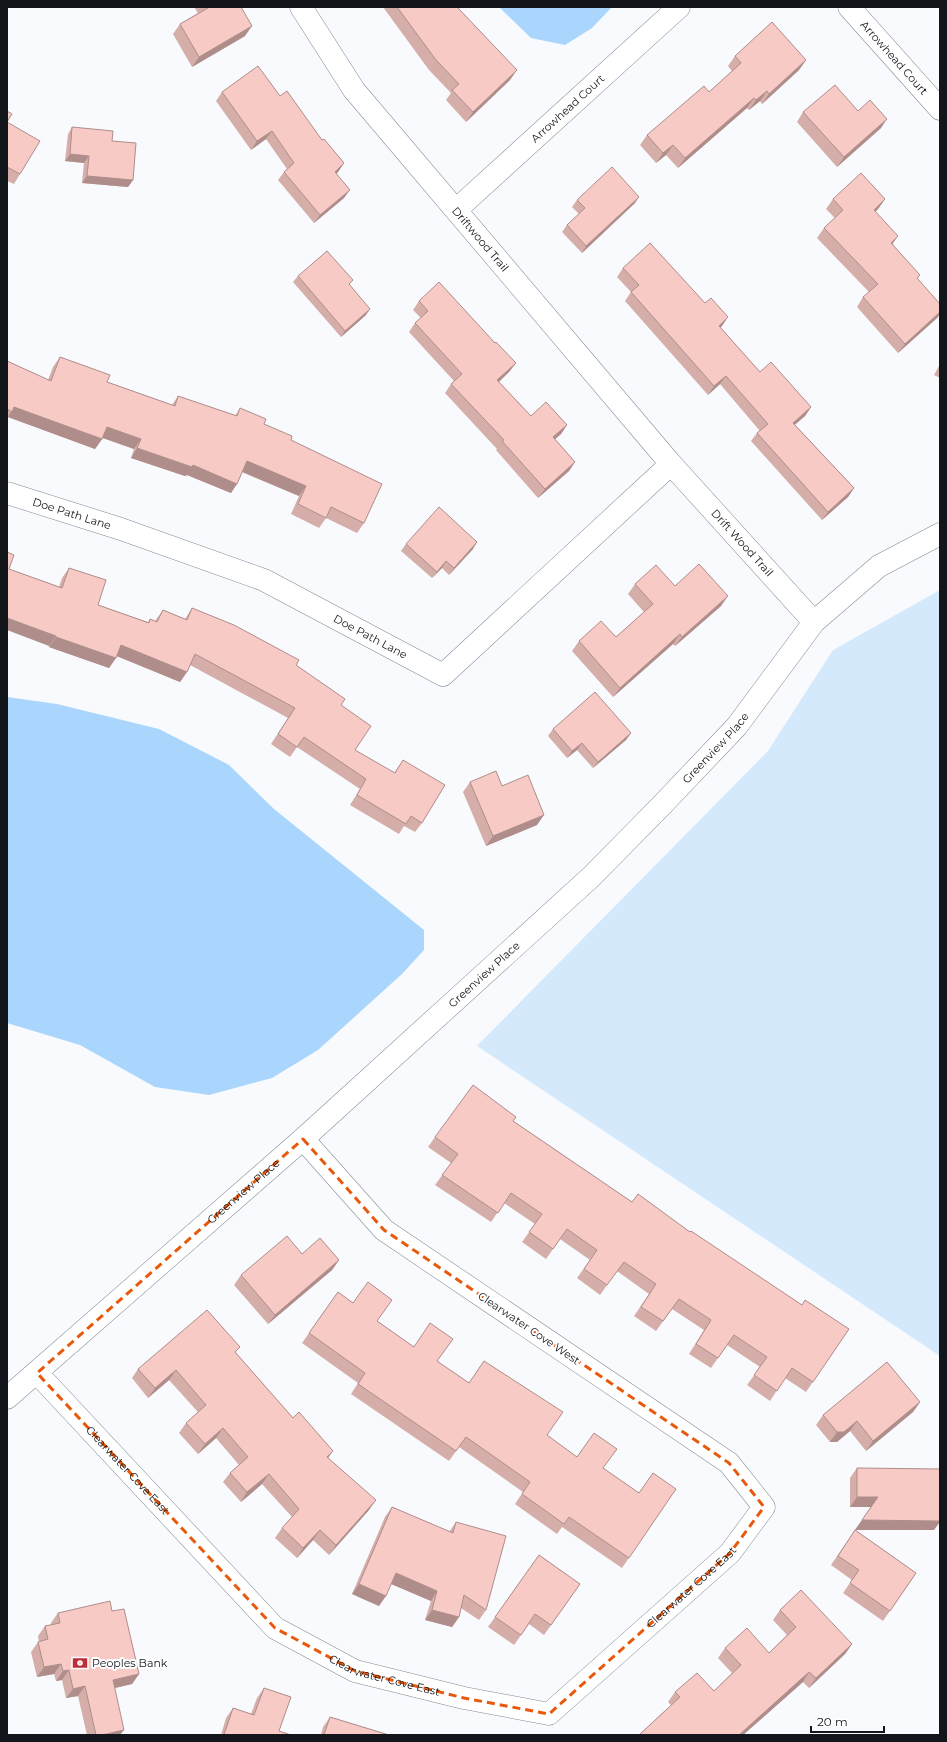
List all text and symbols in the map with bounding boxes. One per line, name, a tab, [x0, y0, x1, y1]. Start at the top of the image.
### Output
street label: Arrowhead Court	[858, 18, 931, 98]
street label: Arrowhead Court	[528, 71, 608, 145]
street label: Driftwood Trail	[449, 204, 512, 274]
street label: Doe Path Lane	[31, 495, 113, 533]
street label: Drift Wood Trail	[708, 506, 776, 579]
street label: Doe Path Lane	[331, 611, 410, 662]
street label: Greenview Place	[679, 709, 752, 786]
street label: Greenview Place	[445, 938, 523, 1010]
street label: Greenview Place	[204, 1156, 283, 1227]
street label: Clearwater Cove West	[475, 1289, 583, 1368]
street label: Clearwater Cove East	[83, 1423, 173, 1518]
street label: Clearwater Cove East	[643, 1543, 740, 1631]
street label: Clearwater Cove East	[327, 1651, 442, 1699]
bank icon: Peoples Bank	[71, 1654, 89, 1672]
place label: Peoples Bank	[92, 1656, 168, 1670]
scale bar	[811, 1708, 884, 1734]
text: 20 m	[817, 1714, 848, 1729]

